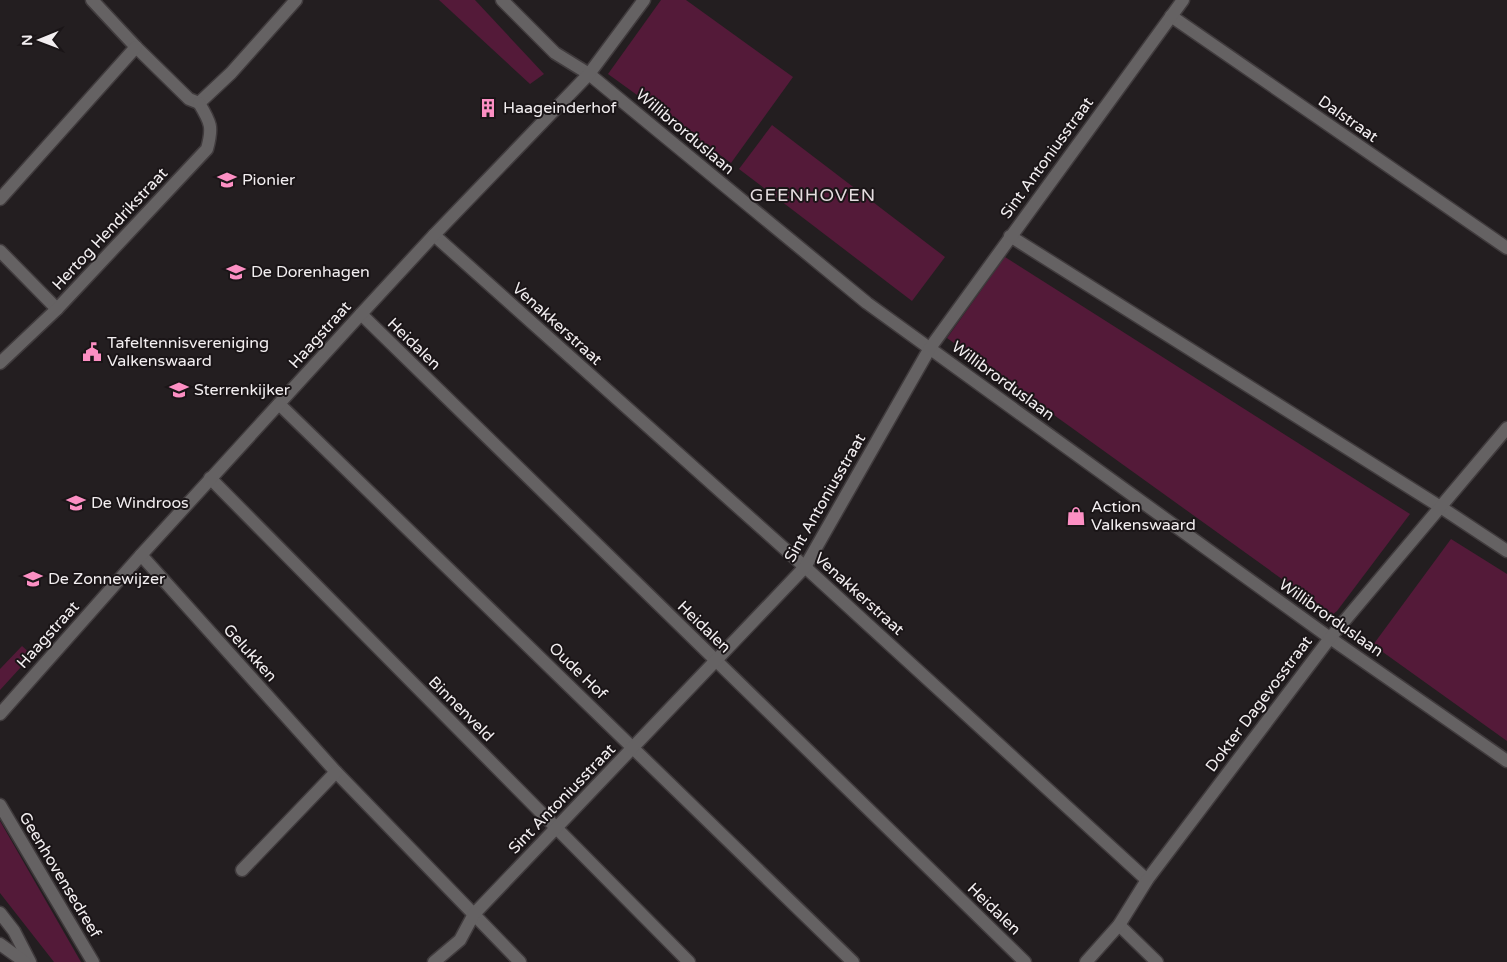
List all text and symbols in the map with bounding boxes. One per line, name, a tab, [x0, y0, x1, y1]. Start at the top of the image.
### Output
north arrow	[15, 15, 65, 65]
text: N	[19, 34, 36, 46]
street label: Willibrorduslaan	[632, 85, 738, 179]
street label: Dalstraat	[1314, 91, 1382, 147]
street label: Sint Antoniusstraat	[996, 93, 1098, 223]
building icon: Haageinderhof	[477, 97, 499, 119]
place label: Haageinderhof	[503, 98, 618, 118]
street label: Hertog Hendrikstraat	[48, 164, 172, 294]
school or university icon: Pionier	[216, 169, 238, 191]
place label: Pionier	[242, 170, 296, 190]
district label: GEENHOVEN	[750, 184, 876, 206]
school or university icon: De Dorenhagen	[225, 261, 247, 283]
place label: De Dorenhagen	[251, 262, 370, 282]
street label: Venakkerstraat	[508, 278, 606, 370]
street label: Haagstraat	[284, 297, 356, 373]
street label: Heidalen	[383, 314, 445, 374]
place label: Tafeltennisvereniging Valkenswaard	[107, 333, 269, 371]
street label: Willibrorduslaan	[947, 337, 1059, 425]
public building icon: Tafeltennisvereniging Valkenswaard	[81, 341, 103, 363]
school or university icon: Sterrenkijker	[168, 379, 190, 401]
place label: Sterrenkijker	[194, 380, 291, 400]
street label: Sint Antoniusstraat	[780, 430, 870, 566]
school or university icon: De Windroos	[65, 492, 87, 514]
place label: De Windroos	[91, 493, 189, 513]
place label: Action Valkenswaard	[1091, 497, 1196, 535]
shop icon: Action Valkenswaard	[1065, 505, 1087, 527]
street label: Venakkerstraat	[810, 548, 908, 640]
school or university icon: De Zonnewijzer	[22, 568, 44, 590]
place label: De Zonnewijzer	[48, 569, 166, 589]
street label: Willibrorduslaan	[1275, 575, 1387, 661]
street label: Haagstraat	[12, 597, 84, 673]
street label: Heidalen	[673, 597, 735, 657]
street label: Gelukken	[219, 620, 281, 686]
street label: Dokter Dagevosstraat	[1201, 632, 1317, 776]
street label: Oude Hof	[545, 638, 612, 704]
street label: Binnenveld	[424, 672, 498, 746]
street label: Sint Antoniusstraat	[504, 740, 620, 858]
street label: Geenhovensedreef	[14, 808, 106, 942]
street label: Heidalen	[963, 879, 1025, 939]

